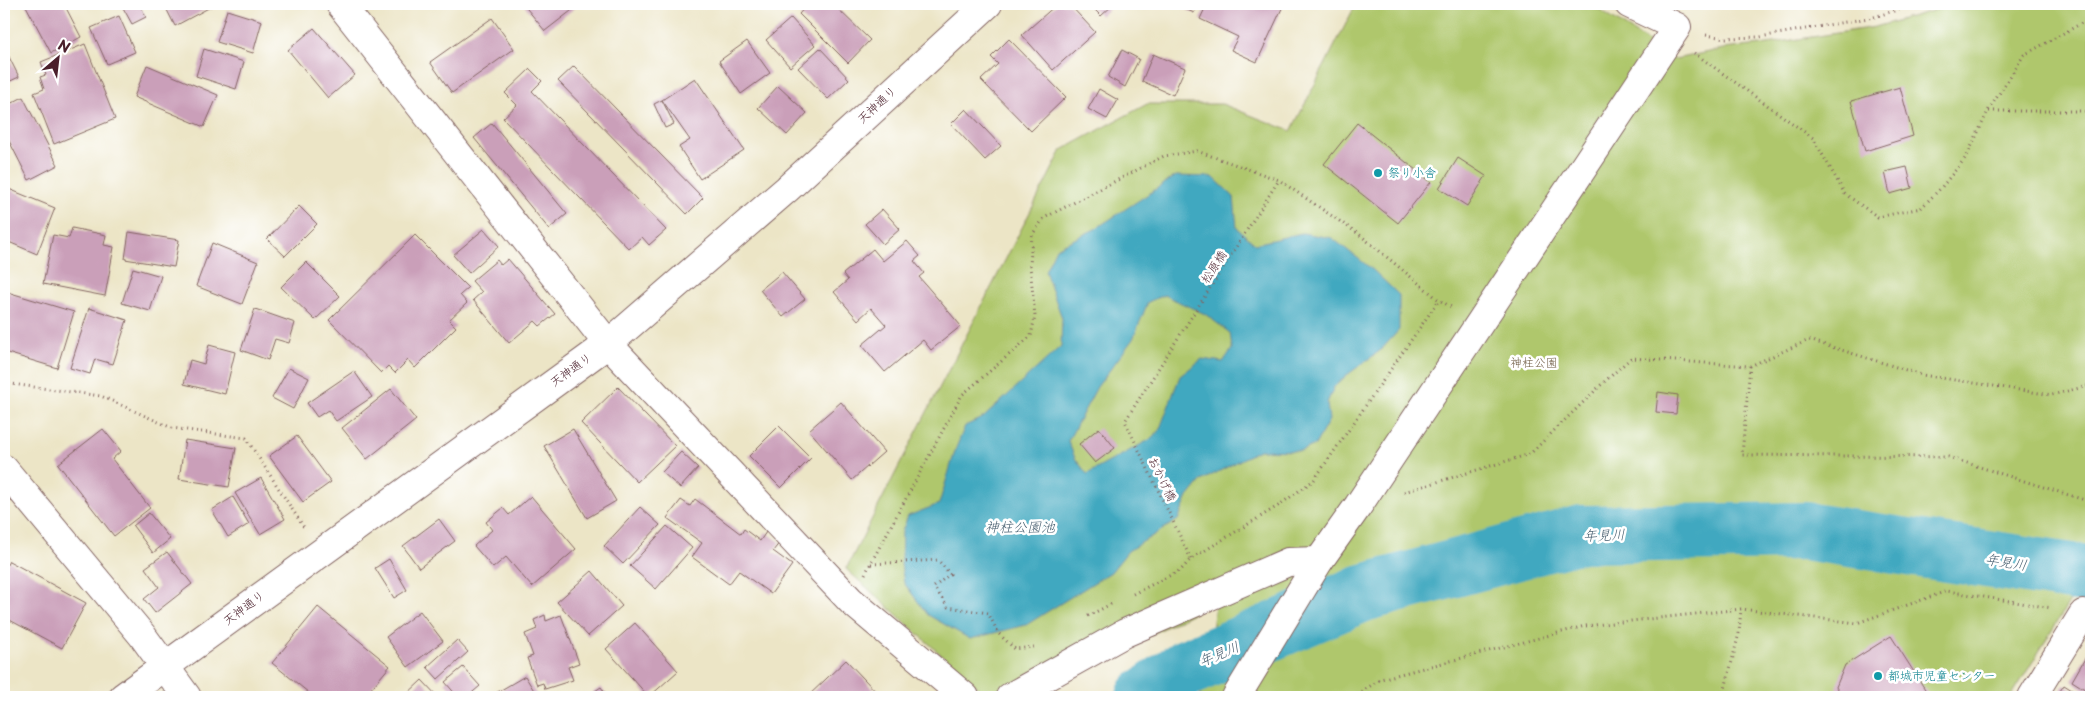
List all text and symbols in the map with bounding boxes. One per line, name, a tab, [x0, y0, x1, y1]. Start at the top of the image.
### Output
north arrow	[32, 32, 82, 82]
text: N	[55, 34, 74, 58]
street label: 天神通り	[853, 81, 900, 127]
place label: 祭り小舎	[1388, 163, 1436, 181]
marker: 祭り小舎	[1372, 167, 1384, 179]
street label: 松原橋	[1196, 246, 1231, 286]
street label: 天神通り	[546, 348, 595, 391]
park label: 神柱公園	[1510, 353, 1558, 371]
street label: おかげ橋	[1144, 453, 1182, 504]
water label: 神柱公園池	[985, 516, 1056, 537]
water label: 年見川	[1583, 523, 1625, 546]
water label: 年見川	[1984, 548, 2028, 575]
street label: 天神通り	[219, 586, 268, 629]
water label: 年見川	[1195, 636, 1242, 671]
place label: 都城市児童センター	[1888, 666, 1996, 684]
marker: 都城市児童センター	[1872, 670, 1884, 682]

